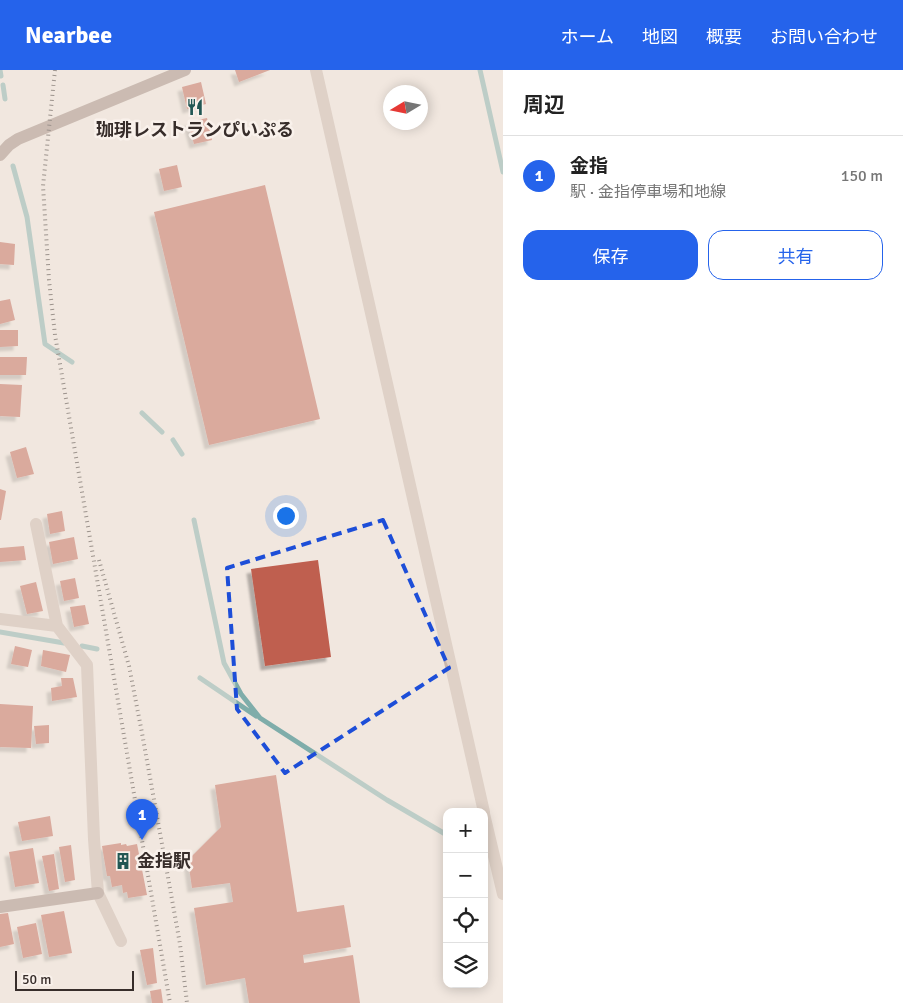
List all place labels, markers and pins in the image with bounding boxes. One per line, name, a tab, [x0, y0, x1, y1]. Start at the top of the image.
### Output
restaurant icon: 珈琲レストランぴいぷる	[185, 97, 205, 117]
place label: 珈琲レストランぴいぷる	[96, 119, 294, 141]
pin: 1	[126, 799, 158, 840]
place label: 金指駅	[137, 850, 191, 872]
building icon: 金指駅	[113, 851, 133, 871]

